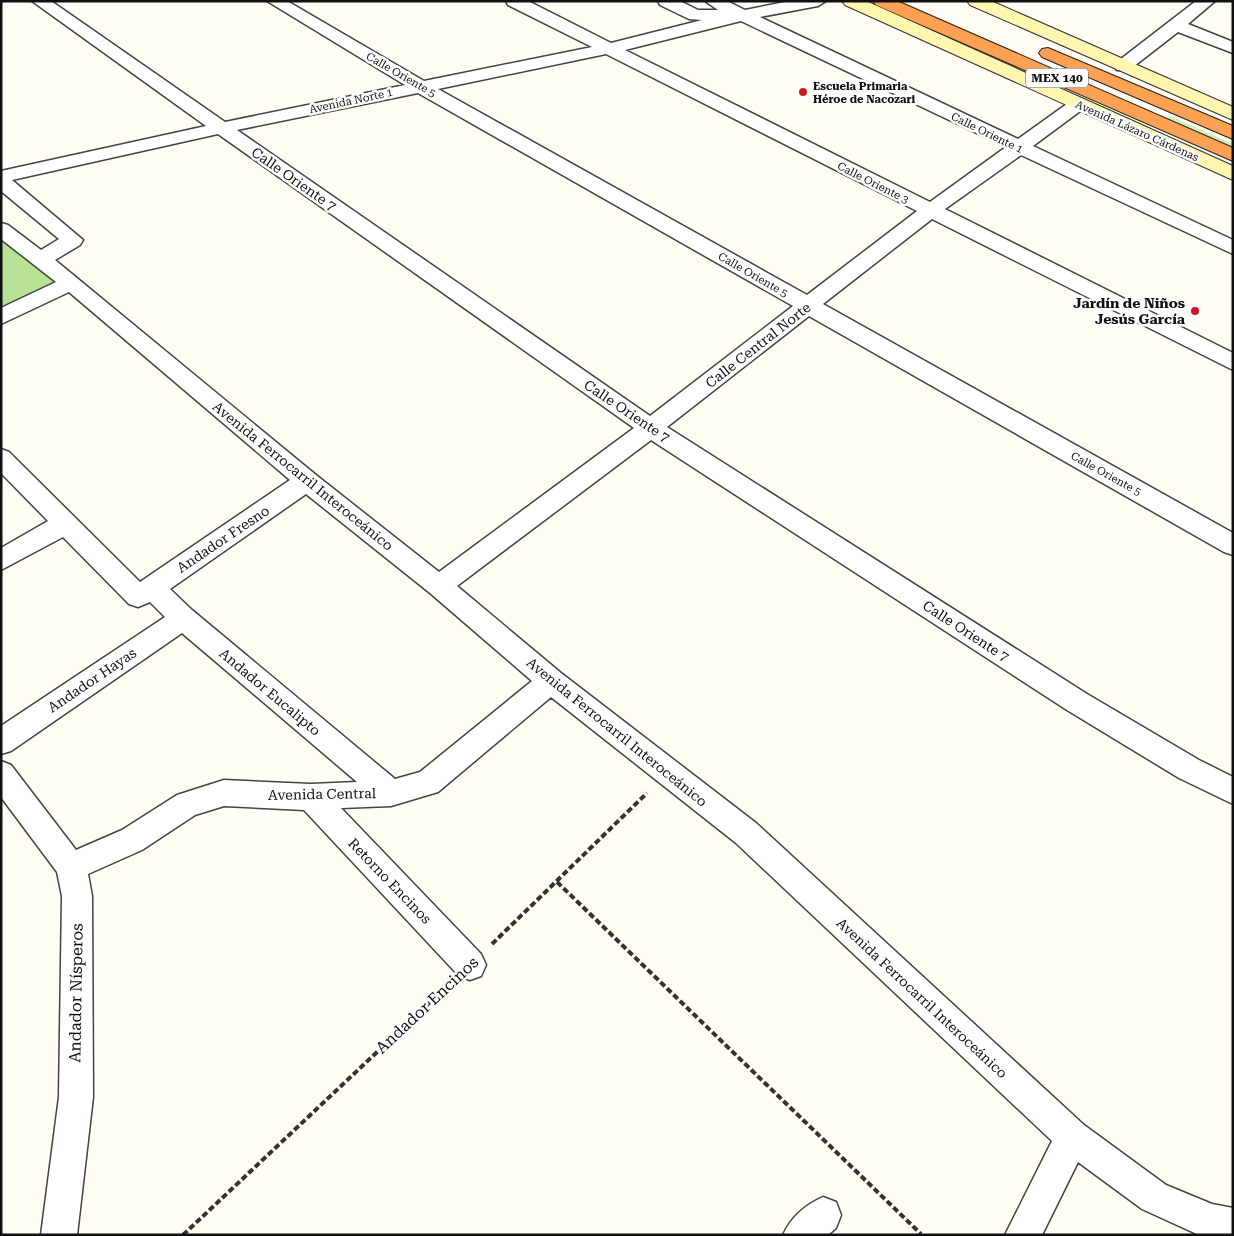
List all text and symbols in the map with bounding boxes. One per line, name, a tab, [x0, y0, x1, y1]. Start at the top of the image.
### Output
street label: Calle Oriente 5	[364, 50, 438, 100]
road number: MEX 140	[1026, 68, 1088, 88]
place label: Escuela Primaria Héroe de Nacozari	[813, 80, 915, 106]
street label: Avenida Norte 1	[308, 86, 394, 116]
marker: Escuela Primaria Héroe de Nacozari	[797, 86, 809, 98]
street label: Avenida Lázaro Cárdenas	[1073, 98, 1201, 164]
street label: Calle Oriente 1	[949, 110, 1025, 156]
street label: Calle Oriente 7	[249, 144, 340, 214]
street label: Calle Oriente 3	[835, 159, 911, 207]
street label: Calle Oriente 5	[716, 250, 790, 300]
place label: Jardín de Niños Jesús García	[1073, 295, 1186, 327]
street label: Calle Central Norte	[702, 299, 814, 391]
marker: Jardín de Niños Jesús García	[1189, 305, 1201, 317]
street label: Calle Oriente 7	[581, 376, 673, 446]
street label: Avenida Ferrocarril Interoceánico	[210, 398, 396, 554]
street label: Calle Oriente 5	[1069, 449, 1143, 499]
street label: Andador Fresno	[174, 502, 272, 576]
street label: Calle Oriente 7	[920, 597, 1012, 665]
street label: Andador Hayas	[45, 644, 139, 715]
street label: Andador Eucalipto	[216, 645, 324, 739]
street label: Avenida Ferrocarril Interoceánico	[524, 654, 710, 810]
street label: Avenida Central	[268, 785, 377, 803]
street label: Retorno Encinos	[345, 835, 435, 927]
street label: Avenida Ferrocarril Interoceánico	[833, 915, 1011, 1081]
street label: Andador Nísperos	[65, 923, 87, 1063]
street label: Andador Encinos	[372, 952, 483, 1057]

